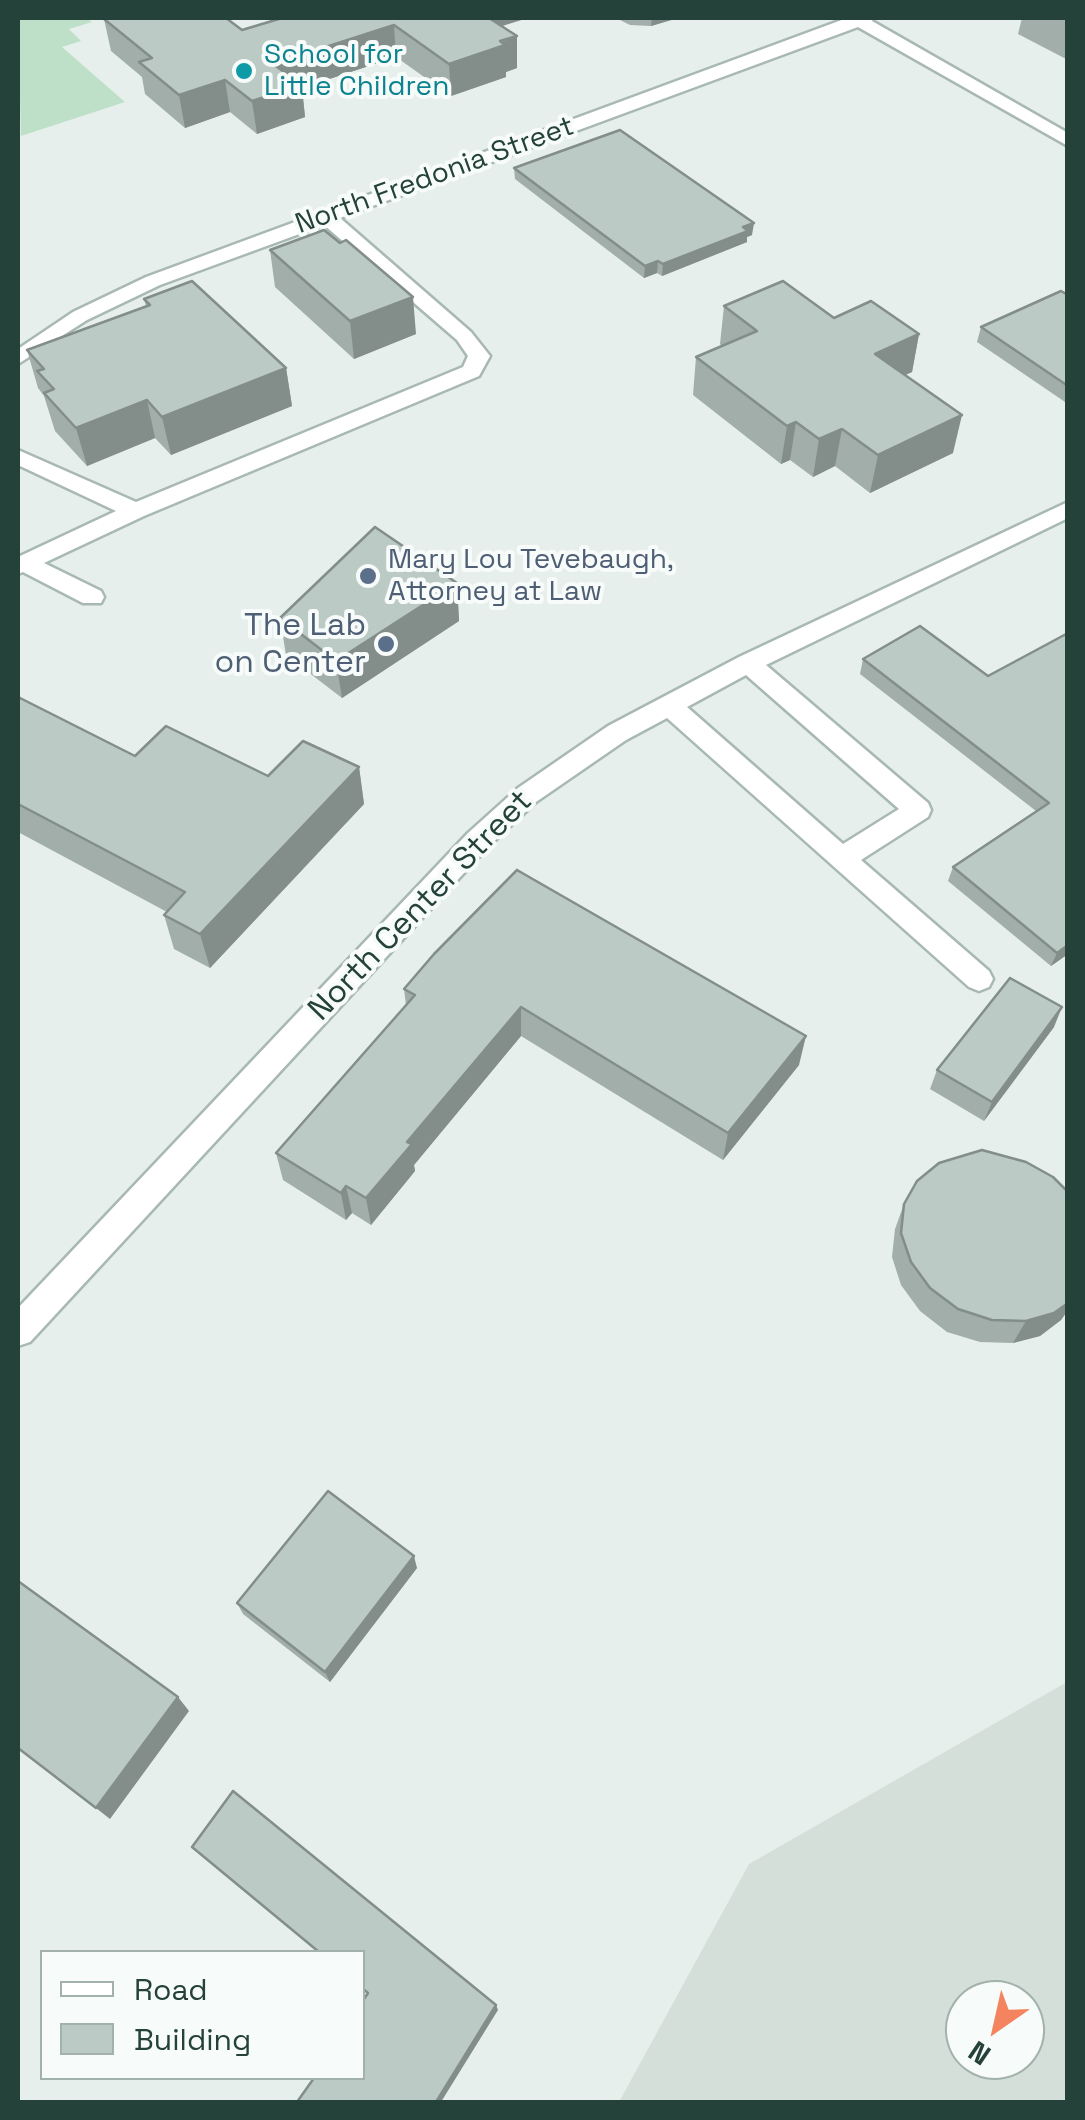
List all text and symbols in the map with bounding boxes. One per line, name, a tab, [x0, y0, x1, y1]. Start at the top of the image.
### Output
place label: School for Little Children	[264, 38, 449, 104]
marker: School for Little Children	[233, 60, 255, 82]
street label: North Fredonia Street	[291, 110, 579, 242]
place label: Mary Lou Tevebaugh, Attorney at Law	[388, 543, 674, 609]
marker: Mary Lou Tevebaugh, Attorney at Law	[357, 565, 379, 587]
place label: The Lab on Center	[215, 607, 366, 682]
marker: The Lab on Center	[375, 633, 397, 655]
street label: North Center Street	[301, 783, 541, 1029]
legend	[40, 1950, 365, 2080]
text: Road	[134, 1970, 208, 2009]
north arrow	[945, 1980, 1045, 2080]
text: Building	[134, 2020, 251, 2059]
text: N	[962, 2033, 997, 2073]

